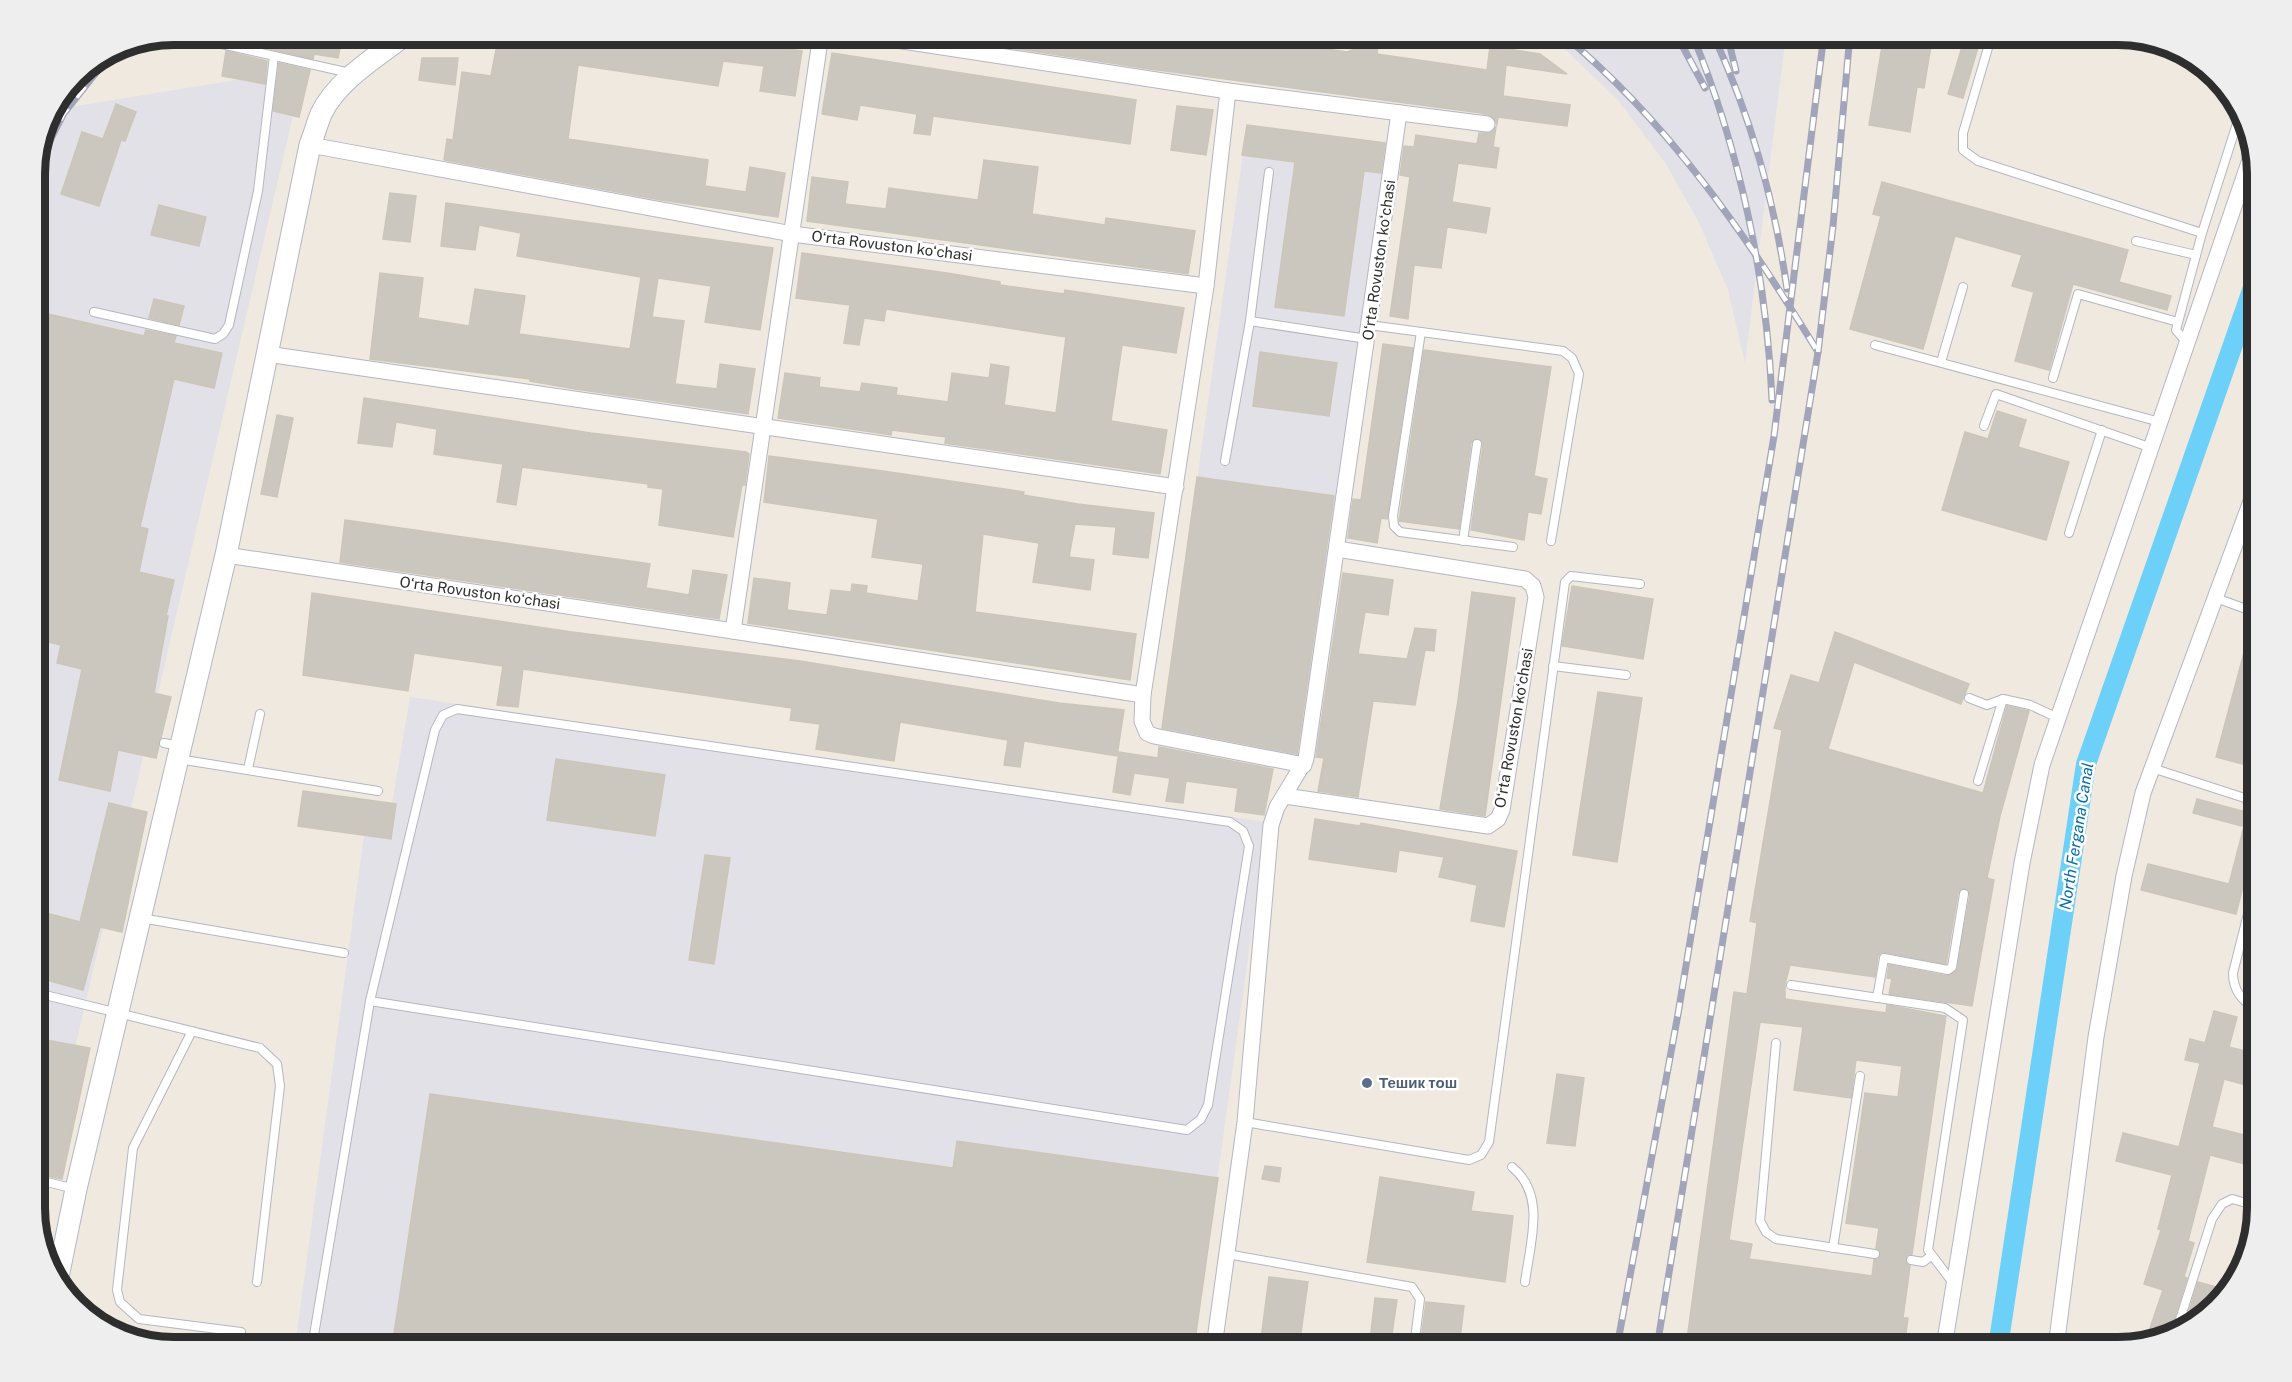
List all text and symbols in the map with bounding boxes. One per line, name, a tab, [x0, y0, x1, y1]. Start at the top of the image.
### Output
street label: Oʻrta Rovuston koʻchasi	[1359, 179, 1398, 341]
street label: Oʻrta Rovuston koʻchasi	[811, 227, 974, 264]
street label: Oʻrta Rovuston koʻchasi	[399, 573, 561, 612]
street label: Oʻrta Rovuston koʻchasi	[1491, 647, 1536, 809]
water label: North Fergana Canal	[2055, 761, 2098, 911]
place label: Тешик тош	[1379, 1074, 1457, 1091]
marker: Тешик тош	[1360, 1076, 1374, 1090]

